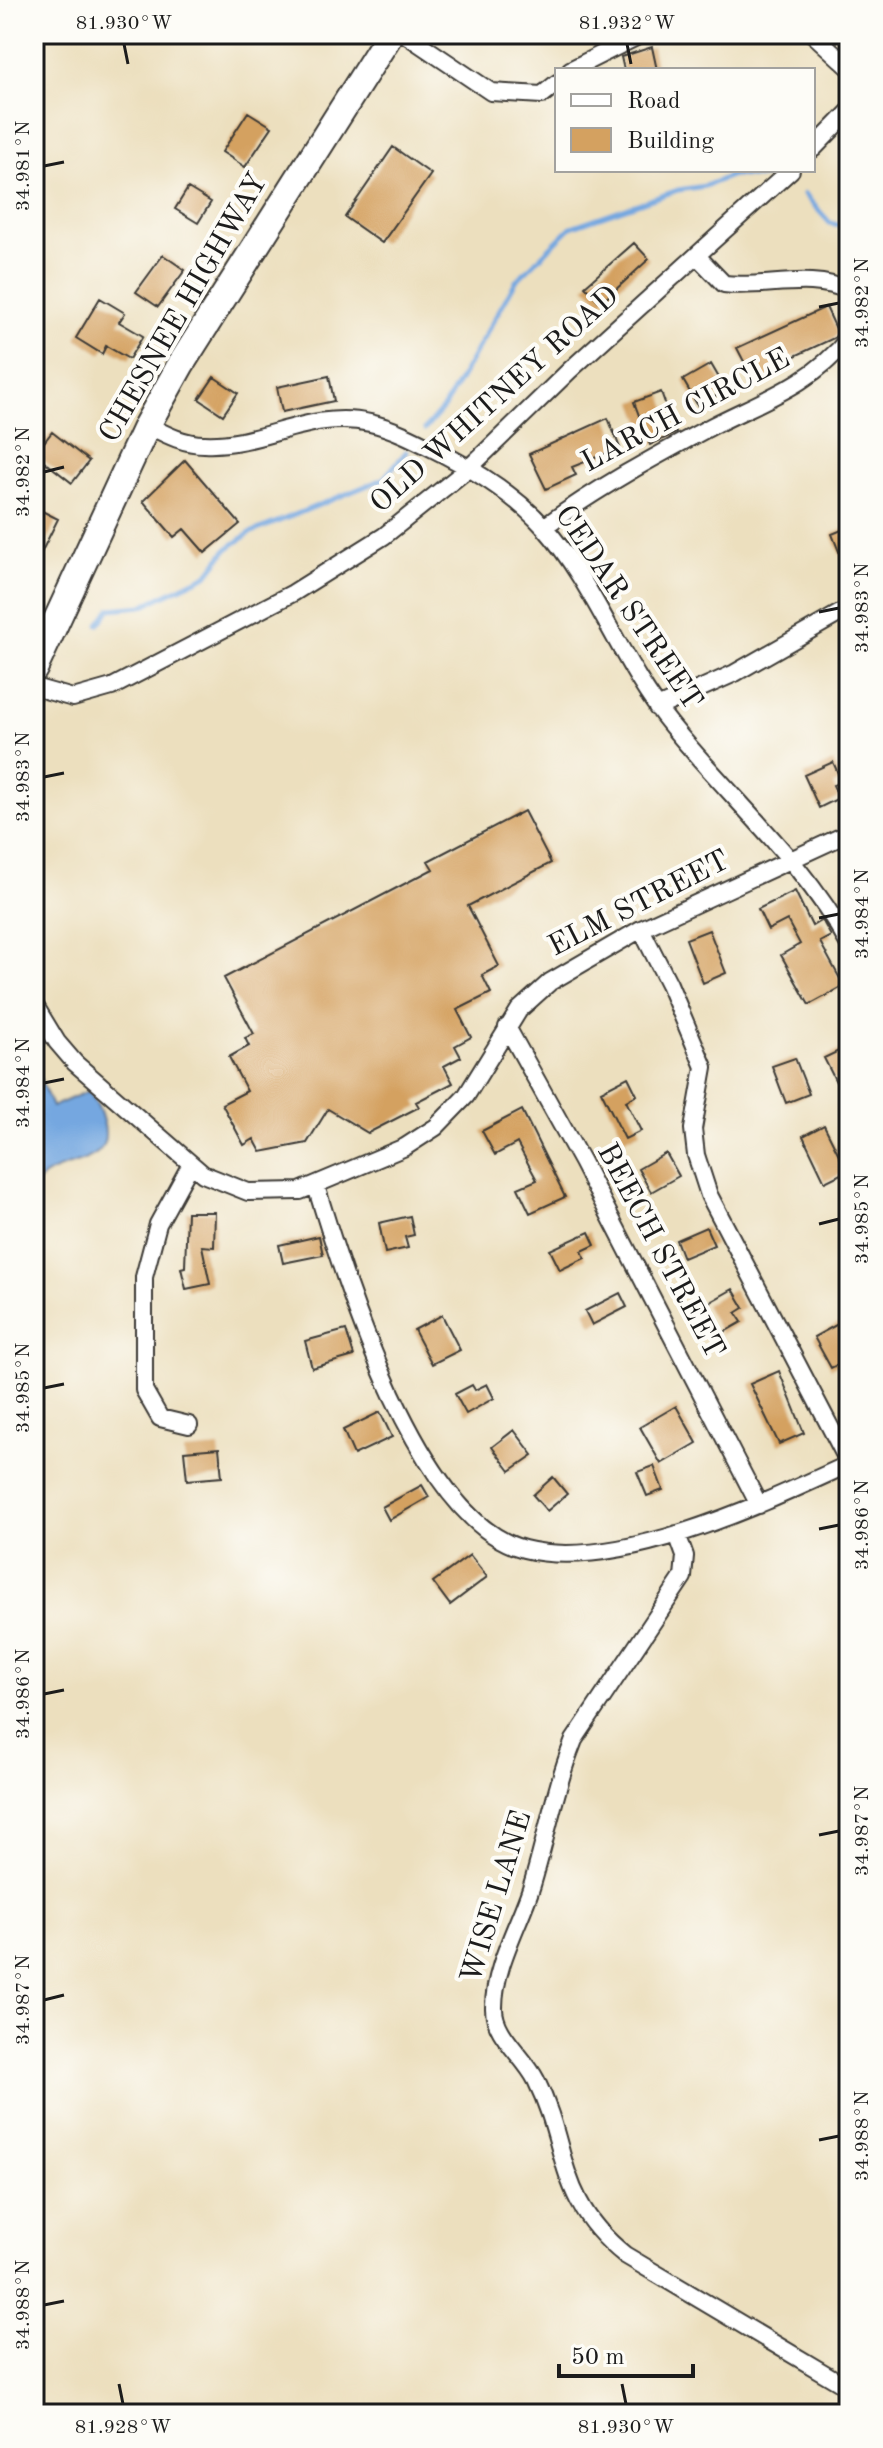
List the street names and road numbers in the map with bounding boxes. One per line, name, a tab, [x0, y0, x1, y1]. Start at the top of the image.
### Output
street label: CHESNEE HIGHWAY	[95, 168, 273, 448]
street label: OLD WHITNEY ROAD	[365, 281, 625, 519]
street label: LARCH CIRCLE	[577, 344, 795, 478]
street label: CEDAR STREET	[549, 500, 707, 716]
street label: ELM STREET	[544, 846, 734, 962]
street label: BEECH STREET	[591, 1139, 729, 1363]
street label: WISE LANE	[457, 1807, 537, 1987]

